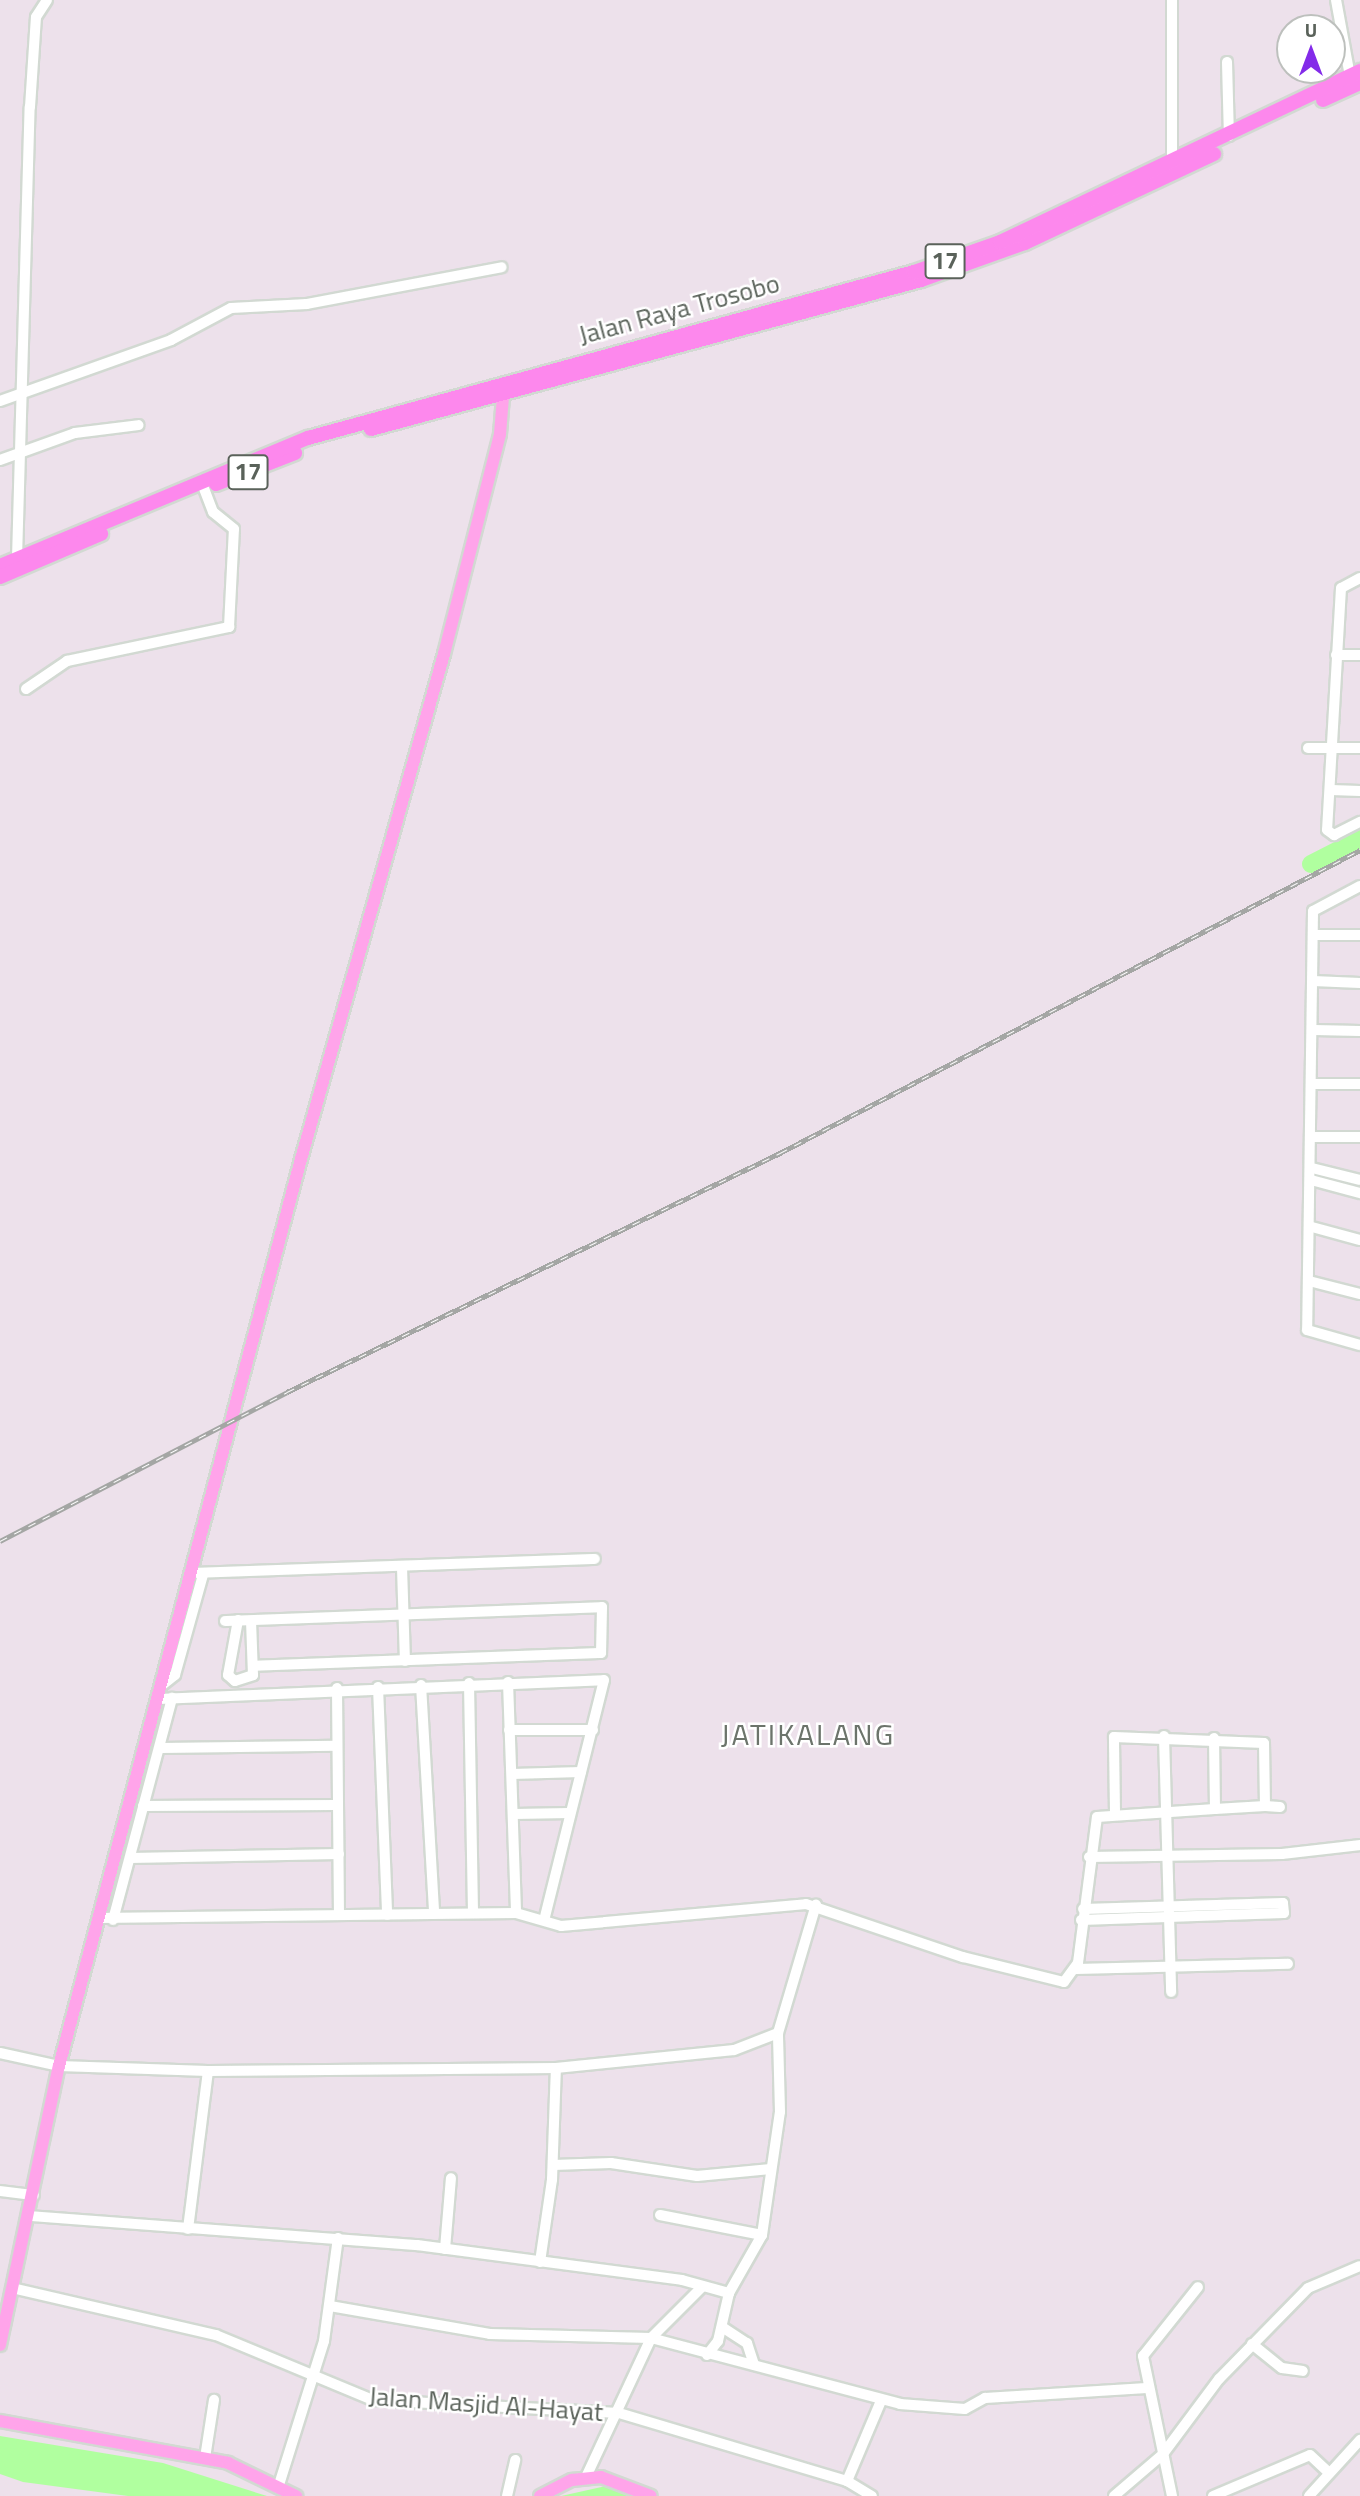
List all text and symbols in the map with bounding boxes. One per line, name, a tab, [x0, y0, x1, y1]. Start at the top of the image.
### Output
north arrow	[1276, 14, 1346, 84]
text: U	[1305, 15, 1317, 44]
road number: 17	[924, 240, 966, 282]
street label: Jalan Raya Trosobo	[575, 267, 783, 351]
road number: 17	[227, 452, 269, 492]
district label: JATIKALANG	[722, 1716, 894, 1752]
street label: Jalan Masjid Al-Hayat	[368, 2380, 604, 2428]

